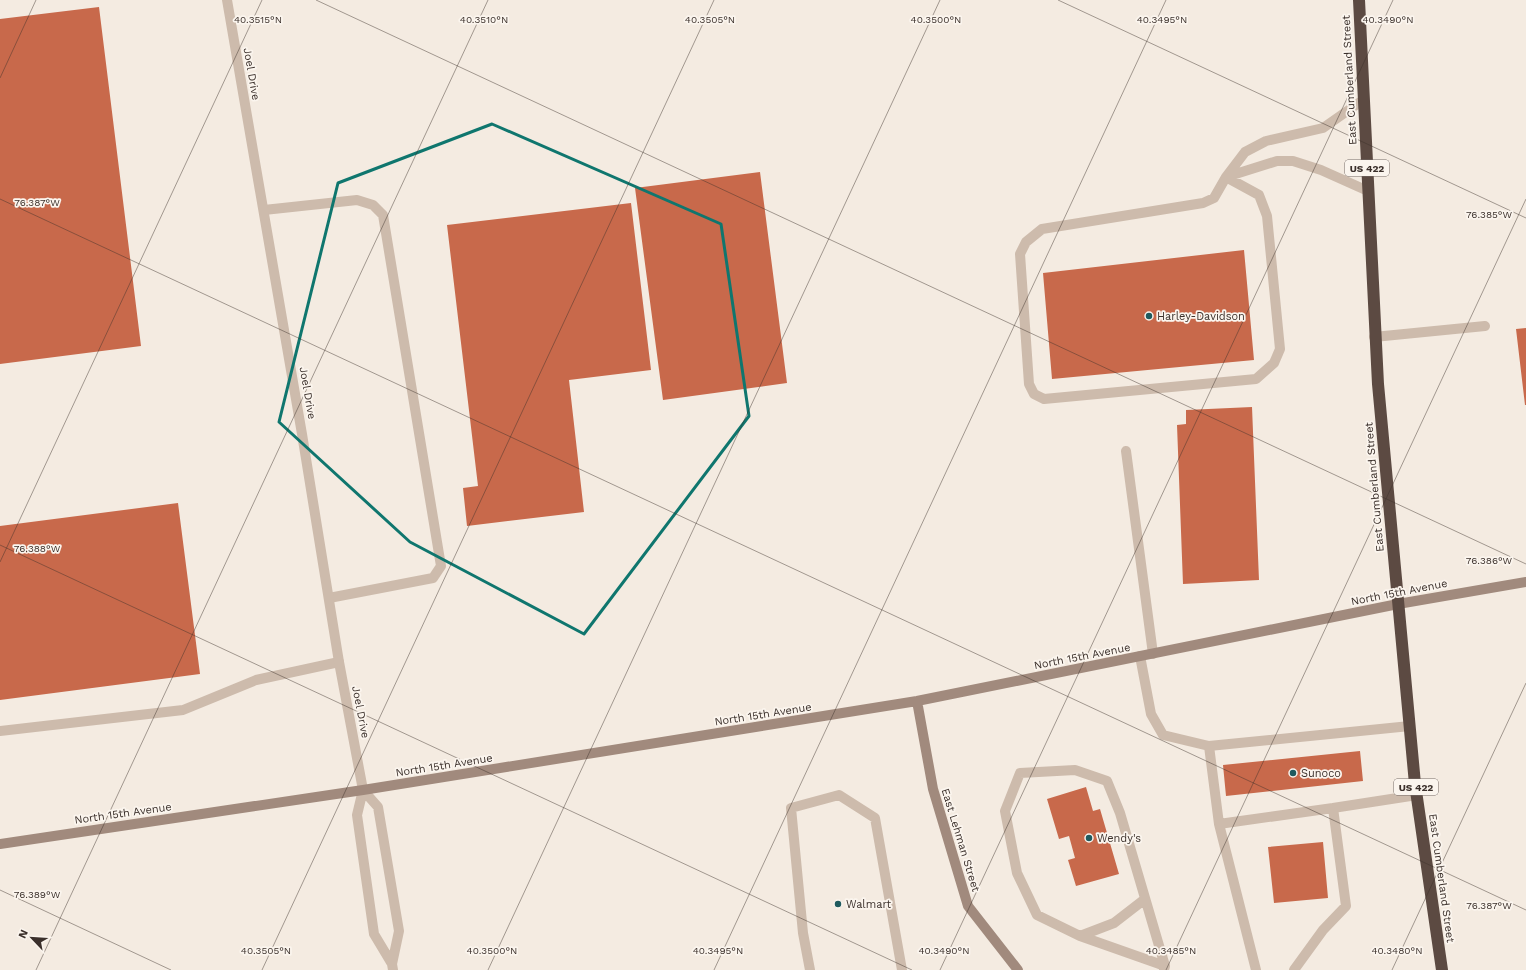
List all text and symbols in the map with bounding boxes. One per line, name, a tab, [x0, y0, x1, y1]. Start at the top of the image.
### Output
text: 40.3515°N	[234, 14, 282, 25]
text: 40.3510°N	[460, 14, 508, 25]
text: 40.3505°N	[685, 14, 735, 25]
text: 40.3500°N	[911, 14, 961, 25]
text: 40.3495°N	[1137, 14, 1187, 25]
street label: East Cumberland Street	[1340, 14, 1359, 145]
text: 40.3490°N	[1362, 14, 1414, 25]
street label: Joel Drive	[240, 47, 263, 101]
road number: US 422	[1345, 160, 1389, 176]
text: 76.387°W	[14, 197, 60, 208]
text: 76.385°W	[1466, 209, 1512, 220]
place label: Harley-Davidson	[1157, 310, 1245, 323]
marker: Harley-Davidson	[1144, 311, 1154, 321]
street label: Joel Drive	[296, 366, 319, 420]
street label: East Cumberland Street	[1362, 421, 1387, 552]
text: 76.388°W	[14, 543, 61, 554]
text: 76.386°W	[1466, 555, 1513, 566]
street label: North 15th Avenue	[1350, 577, 1448, 608]
street label: North 15th Avenue	[1033, 641, 1131, 672]
street label: Joel Drive	[349, 685, 372, 739]
street label: North 15th Avenue	[714, 700, 813, 729]
street label: North 15th Avenue	[395, 751, 494, 780]
place label: Sunoco	[1301, 767, 1341, 780]
marker: Sunoco	[1288, 768, 1298, 778]
road number: US 422	[1394, 779, 1438, 795]
street label: East Lehman Street	[939, 787, 983, 894]
street label: North 15th Avenue	[74, 800, 173, 827]
street label: East Cumberland Street	[1426, 813, 1457, 944]
place label: Wendy's	[1097, 832, 1141, 845]
marker: Wendy's	[1084, 833, 1094, 843]
text: 76.389°W	[14, 889, 61, 900]
place label: Walmart	[846, 898, 892, 911]
marker: Walmart	[833, 899, 843, 909]
text: 76.387°W	[1466, 900, 1512, 911]
north arrow	[12, 918, 52, 958]
text: N	[16, 928, 31, 940]
text: 40.3505°N	[241, 945, 291, 956]
text: 40.3500°N	[467, 945, 517, 956]
text: 40.3495°N	[693, 945, 743, 956]
text: 40.3490°N	[918, 945, 970, 956]
text: 40.3485°N	[1146, 945, 1196, 956]
text: 40.3480°N	[1371, 945, 1423, 956]

